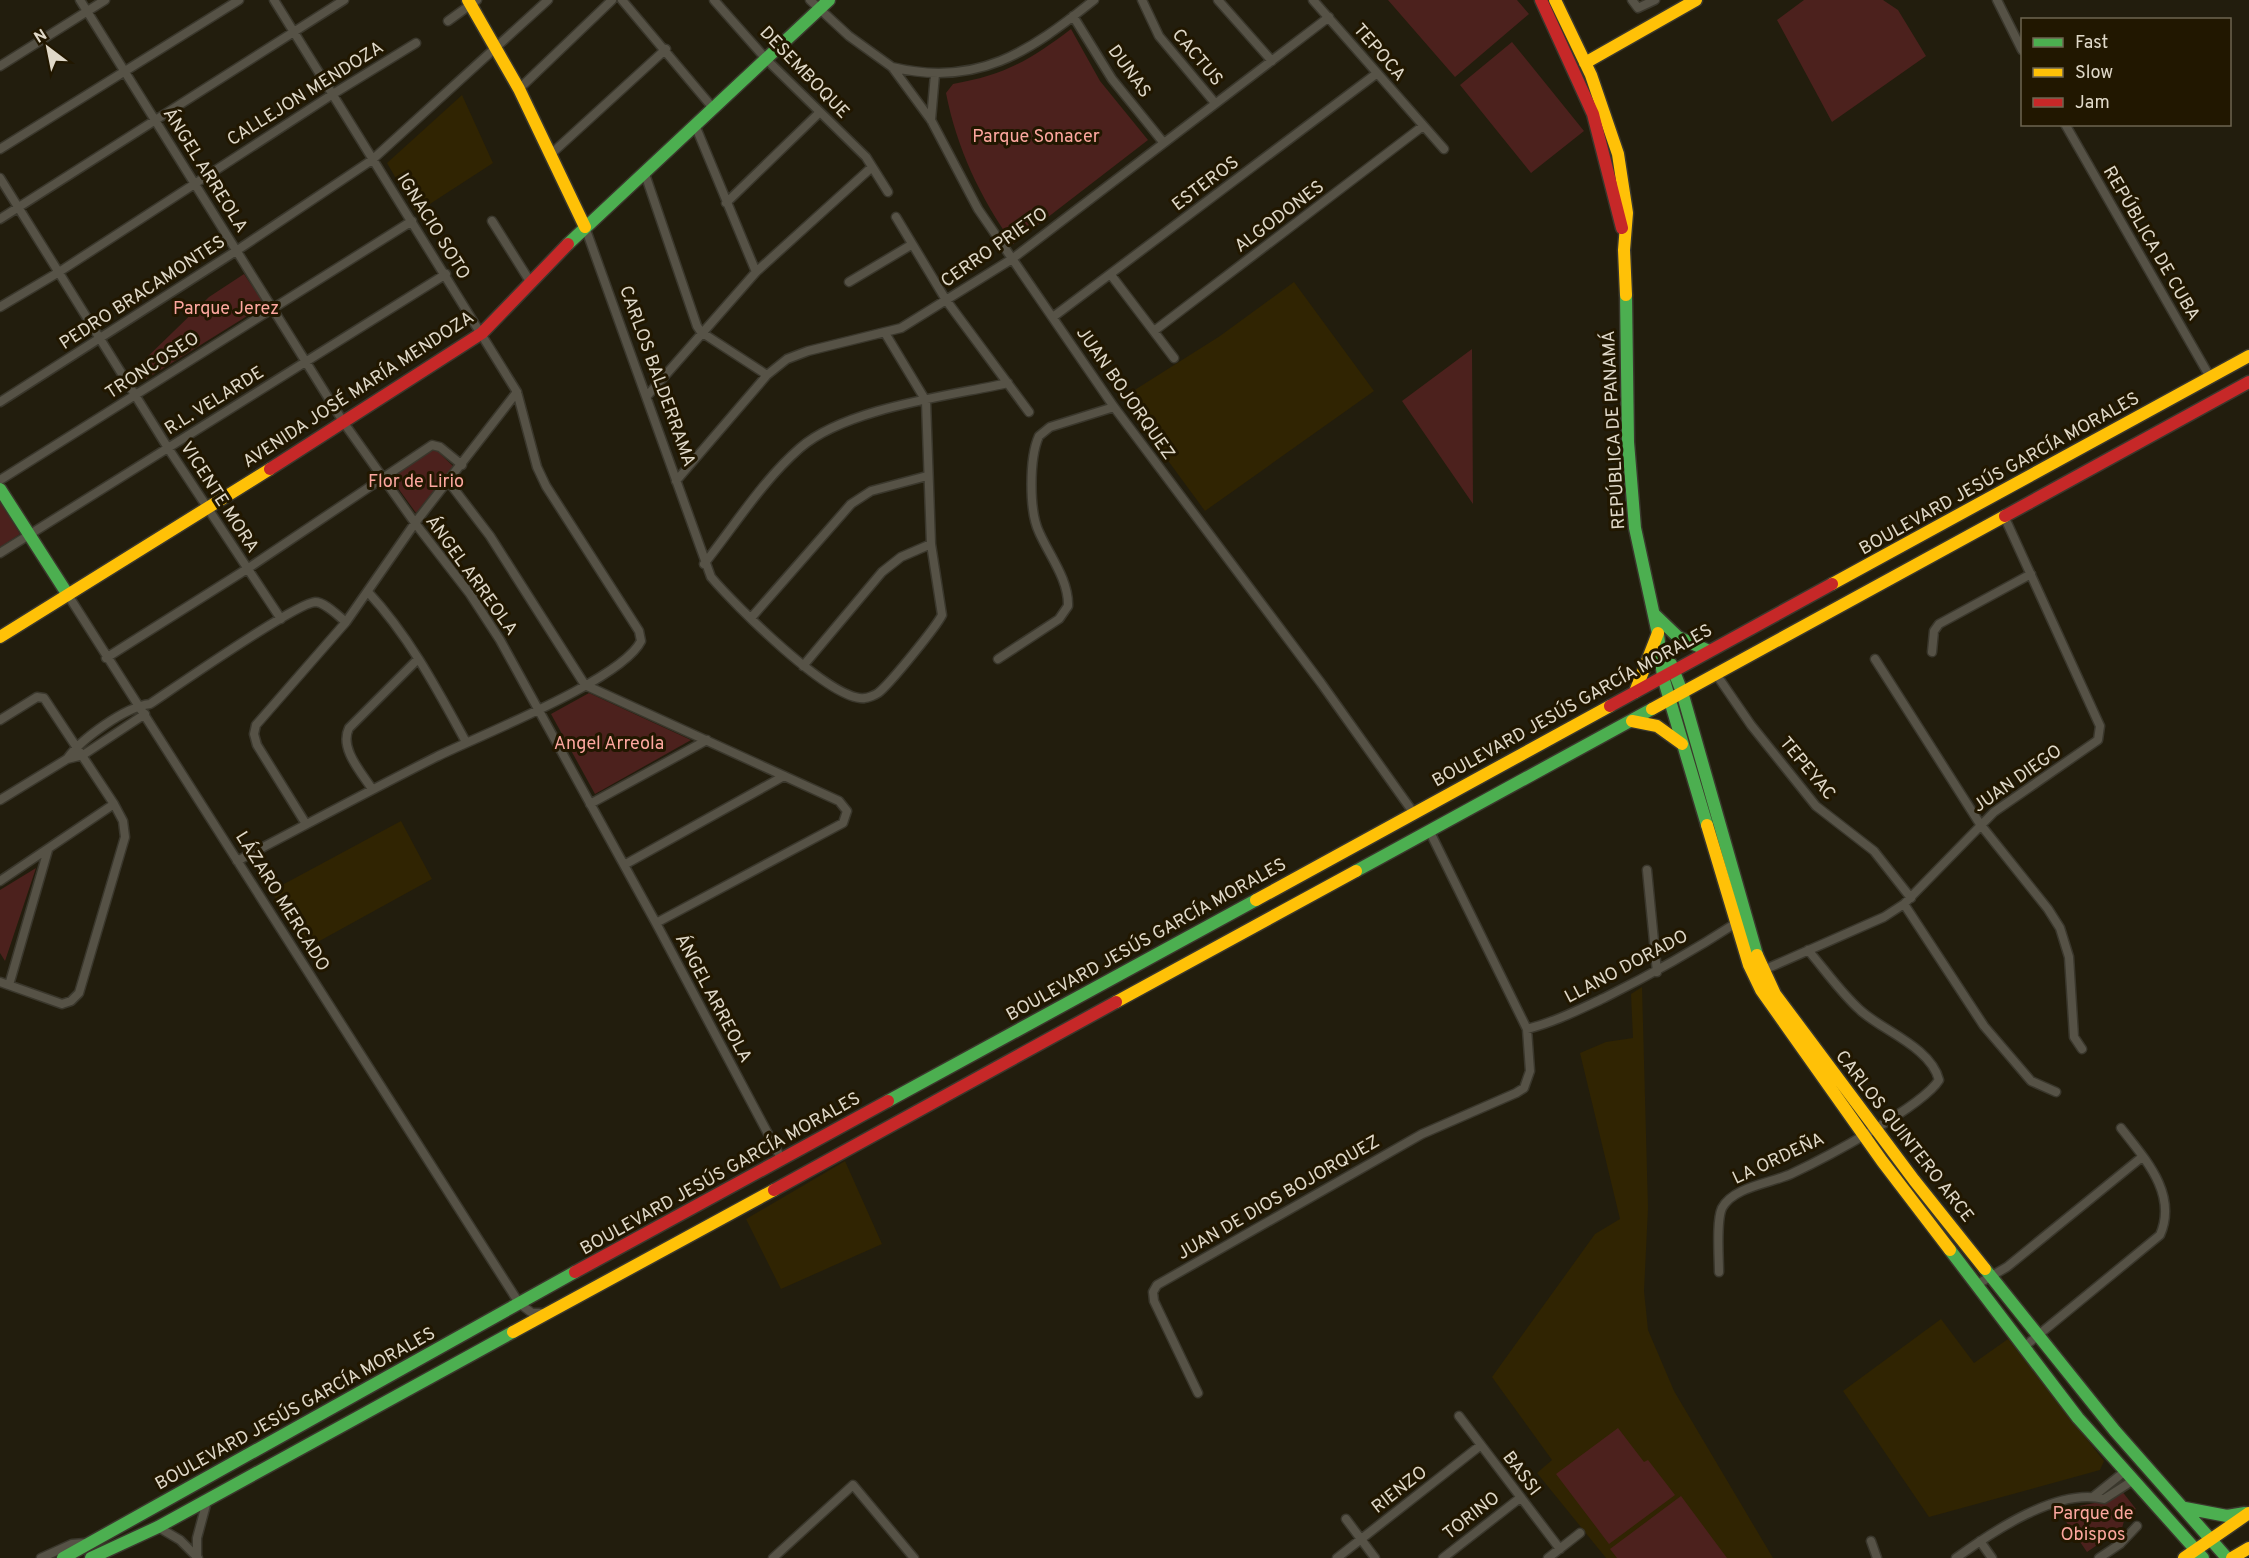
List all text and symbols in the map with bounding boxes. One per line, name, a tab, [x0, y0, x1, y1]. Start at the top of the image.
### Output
north arrow	[18, 18, 78, 78]
legend	[2021, 18, 2231, 126]
street label: TEPOCA	[1348, 19, 1410, 87]
street label: DESEMBOQUE	[754, 22, 854, 124]
text: N	[31, 25, 51, 49]
street label: CACTUS	[1166, 25, 1227, 91]
text: Fast	[2075, 32, 2108, 55]
street label: CALLEJON MENDOZA	[223, 37, 388, 152]
street label: DUNAS	[1102, 41, 1156, 103]
text: Slow	[2075, 62, 2113, 85]
text: Jam	[2075, 92, 2110, 115]
street label: ÁNGEL ARREOLA	[157, 103, 254, 237]
park label: Parque Sonacer	[972, 126, 1100, 149]
street label: ESTEROS	[1168, 152, 1244, 217]
street label: REPÚBLICA DE CUBA	[2097, 161, 2206, 325]
street label: IGNACIO SOTO	[391, 169, 475, 284]
street label: ALGODONES	[1230, 176, 1329, 258]
street label: CERRO PRIETO	[937, 203, 1053, 294]
street label: PEDRO BRACAMONTES	[55, 231, 230, 356]
street label: CARLOS BALDERRAMA	[613, 283, 700, 470]
park label: Parque Jerez	[173, 298, 279, 321]
street label: AVENIDA JOSÉ MARÍA MENDOZA	[238, 305, 479, 474]
street label: JUAN BOJORQUEZ	[1070, 323, 1179, 465]
street label: TRONCOSEO	[102, 327, 204, 405]
street label: REPÚBLICA DE PANAMÁ	[1596, 330, 1631, 530]
street label: R.L. VELARDE	[161, 362, 269, 441]
street label: BOULEVARD JESÚS GARCÍA MORALES	[1855, 386, 2144, 561]
street label: VICENTE MORA	[174, 438, 263, 558]
park label: Flor de Lirio	[368, 471, 464, 494]
street label: ÁNGEL ARREOLA	[420, 510, 524, 640]
street label: BOULEVARD JESÚS GARCÍA MORALES	[1428, 618, 1717, 793]
street label: TEPEYAC	[1774, 732, 1840, 805]
park label: Angel Arreola	[554, 733, 664, 756]
street label: JUAN DIEGO	[1969, 740, 2067, 818]
street label: LÁZARO MERCADO	[229, 826, 336, 976]
street label: BOULEVARD JESÚS GARCÍA MORALES	[1002, 852, 1291, 1027]
street label: LLANO DORADO	[1561, 925, 1692, 1010]
street label: ÁNGEL ARREOLA	[669, 929, 758, 1067]
street label: CARLOS QUINTERO ARCE	[1829, 1046, 1978, 1228]
street label: BOULEVARD JESÚS GARCÍA MORALES	[576, 1086, 865, 1261]
street label: LA ORDEÑA	[1728, 1126, 1828, 1191]
street label: JUAN DE DIOS BOJORQUEZ	[1173, 1131, 1384, 1266]
street label: BOULEVARD JESÚS GARCÍA MORALES	[151, 1321, 440, 1496]
street label: BASSI	[1497, 1447, 1545, 1501]
street label: RIENZO	[1367, 1461, 1432, 1519]
street label: TORINO	[1439, 1487, 1505, 1545]
park label: Parque de Obispos	[2052, 1503, 2134, 1547]

